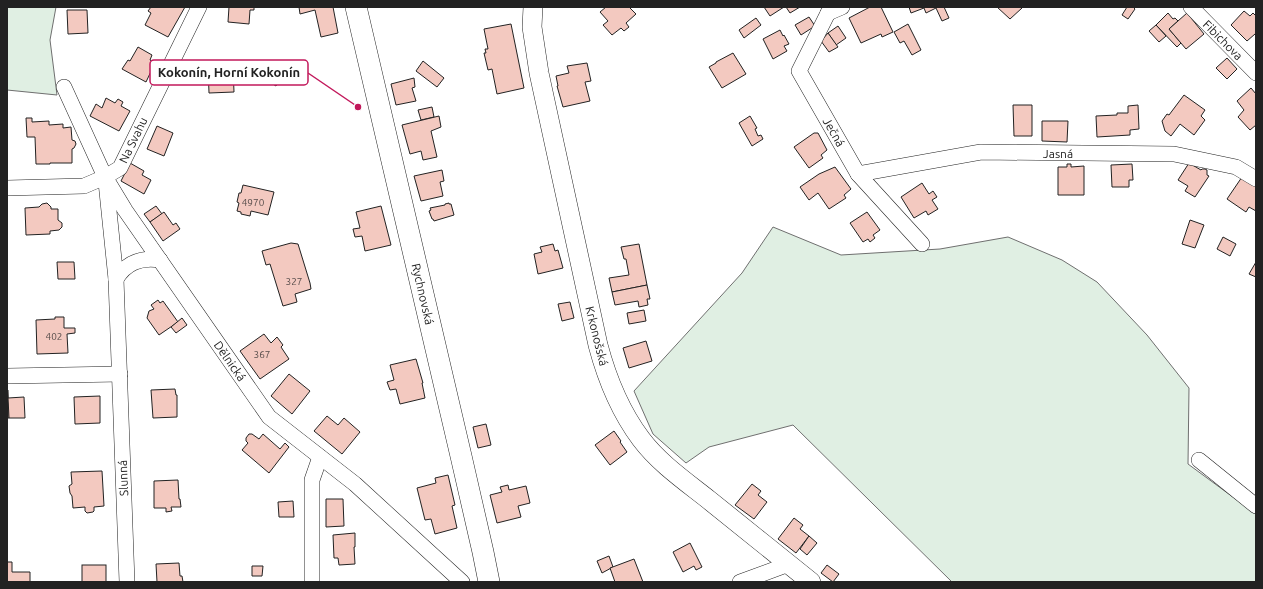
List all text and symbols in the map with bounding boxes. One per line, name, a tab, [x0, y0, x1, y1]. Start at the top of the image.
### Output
street label: Fibichova	[1201, 18, 1245, 62]
callout: Kokonín, Horní Kokonín	[150, 60, 308, 85]
text: Kokonín, Horní Kokonín	[158, 65, 300, 79]
street label: Na Svahu	[116, 115, 150, 165]
street label: Ječná	[821, 115, 847, 149]
street label: Jasná	[1043, 147, 1073, 160]
house number: 4970	[242, 197, 265, 208]
street label: Rychnovská	[410, 262, 436, 326]
house number: 327	[286, 276, 302, 287]
street label: Krkonošská	[583, 305, 611, 367]
house number: 402	[46, 331, 62, 342]
street label: Dělnická	[212, 339, 248, 383]
house number: 367	[254, 349, 270, 360]
street label: Slunná	[116, 460, 130, 496]

